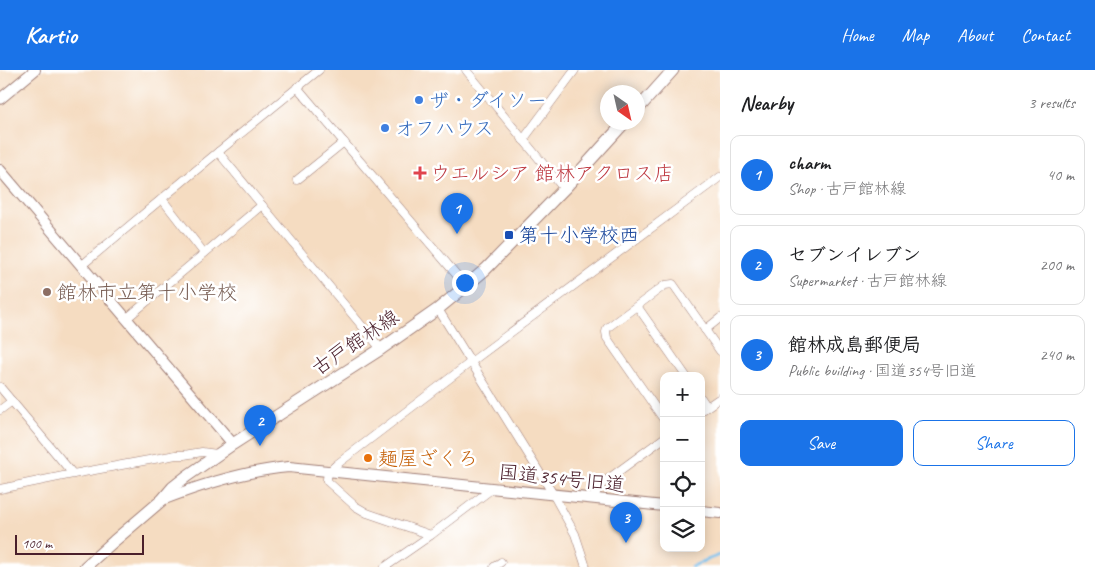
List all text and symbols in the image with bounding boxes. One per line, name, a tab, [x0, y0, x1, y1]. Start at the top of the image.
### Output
text: Kartio	[25, 20, 77, 50]
text: Home	[841, 24, 874, 46]
text: Map	[902, 24, 929, 46]
text: About	[957, 24, 993, 46]
text: Contact	[1021, 24, 1070, 46]
north arrow	[600, 85, 645, 130]
place label: ザ・ダイソー	[429, 88, 547, 113]
text: Nearby	[740, 90, 793, 116]
text: 3 results	[1028, 93, 1075, 113]
marker: ザ・ダイソー	[413, 94, 425, 106]
place label: オフハウス	[395, 116, 494, 141]
marker: オフハウス	[379, 122, 391, 134]
text: charm	[788, 151, 830, 175]
place label: ウエルシア 館林アクロス店	[430, 161, 674, 186]
text: 1	[753, 165, 761, 185]
text: 40 m	[1047, 165, 1074, 185]
marker: ウエルシア 館林アクロス店	[414, 167, 426, 179]
text: Shop · 古戸館林線	[788, 179, 906, 199]
pin: 1	[441, 193, 473, 234]
place label: 第十小学校西	[519, 223, 639, 248]
marker: 第十小学校西	[503, 229, 515, 241]
text: セブンイレブン	[788, 243, 921, 267]
text: 2	[753, 255, 761, 275]
text: 200 m	[1040, 255, 1074, 275]
your location	[452, 270, 478, 296]
text: Supermarket · 古戸館林線	[788, 271, 947, 291]
place label: 館林市立第十小学校	[57, 280, 237, 305]
marker: 館林市立第十小学校	[41, 286, 53, 298]
street label: 古戸館林線	[307, 304, 404, 381]
text: 館林成島郵便局	[788, 333, 921, 357]
text: 3	[753, 345, 761, 365]
text: 240 m	[1040, 345, 1074, 365]
text: Public building · 国道354号旧道	[788, 361, 976, 381]
map controls	[660, 372, 705, 552]
button: +	[660, 372, 705, 417]
pin: 2	[244, 405, 276, 446]
button: −	[660, 417, 705, 462]
button: Save	[740, 420, 903, 466]
button: Share	[913, 420, 1075, 466]
place label: 麺屋ざくろ	[378, 446, 478, 471]
marker: 麺屋ざくろ	[362, 452, 374, 464]
street label: 国道354号旧道	[497, 459, 626, 498]
button: locate	[660, 462, 705, 507]
pin: 3	[610, 502, 642, 543]
button: layers	[660, 507, 705, 552]
scale bar	[15, 532, 144, 555]
text: 100 m	[22, 535, 52, 552]

